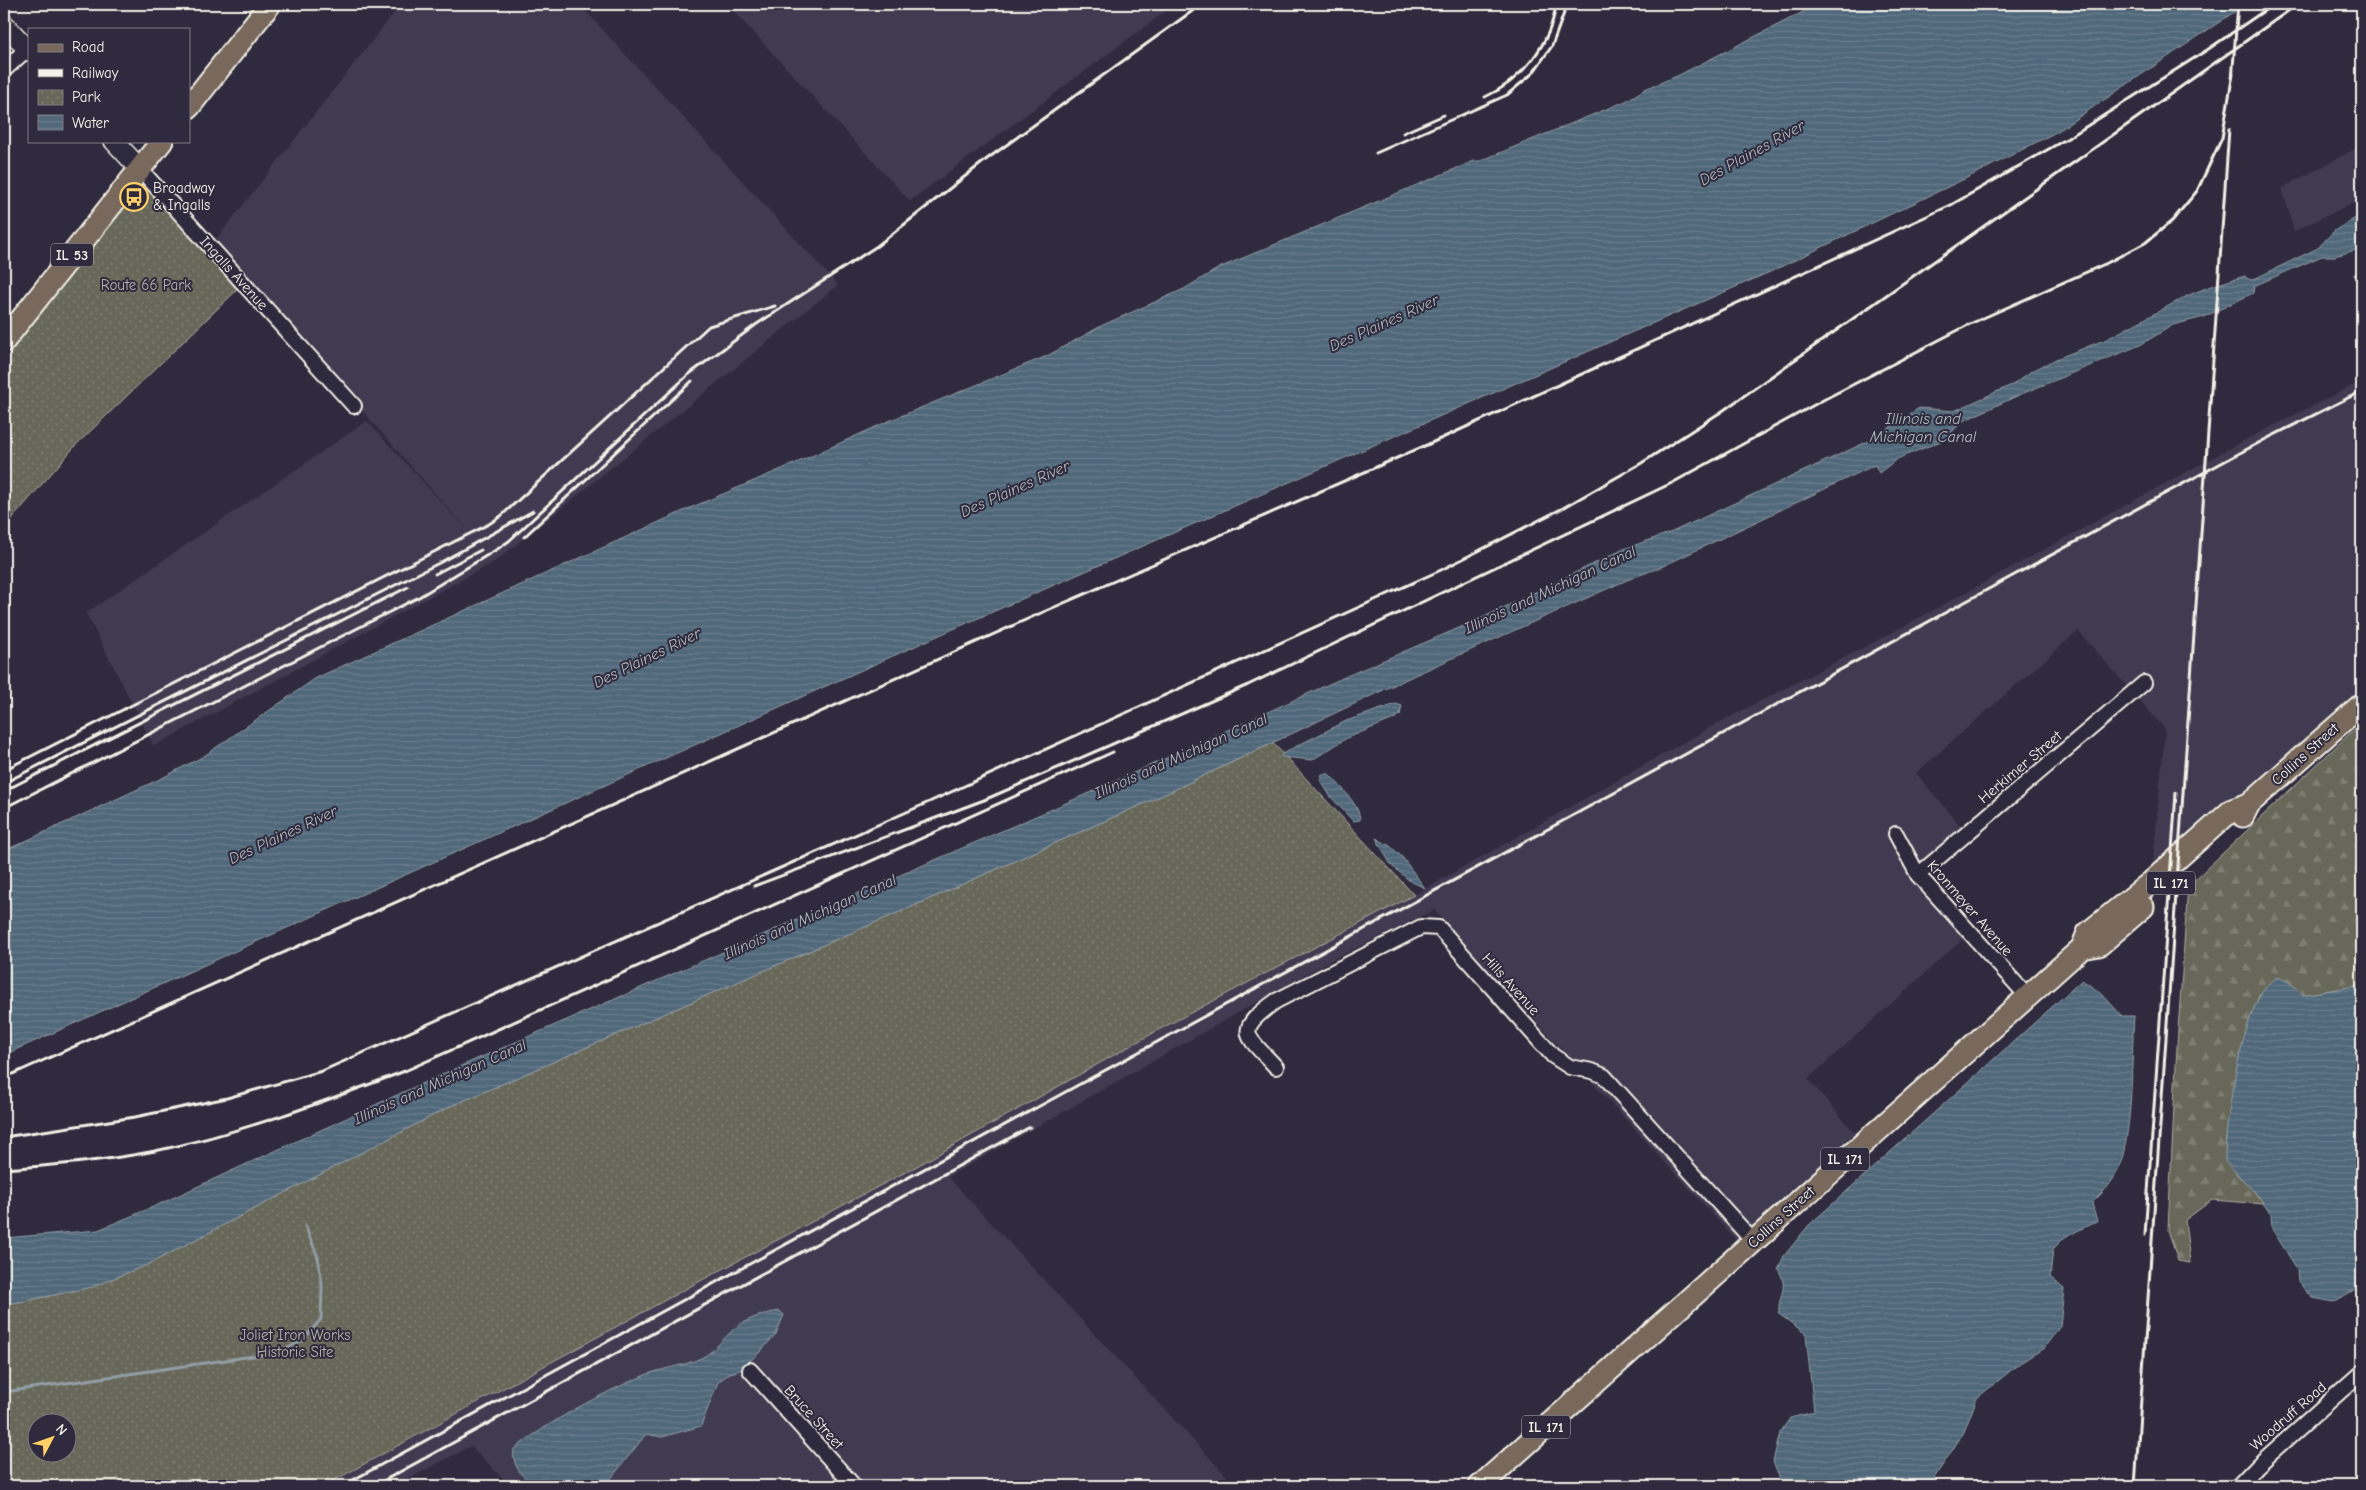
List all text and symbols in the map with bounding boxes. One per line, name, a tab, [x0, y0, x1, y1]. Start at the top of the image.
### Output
legend	[28, 28, 190, 142]
text: Road	[72, 38, 104, 56]
text: Railway	[72, 64, 119, 82]
text: Park	[72, 88, 101, 106]
text: Water	[72, 114, 109, 132]
water label: Des Plaines River	[1696, 116, 1808, 189]
place label: Broadway & Ingalls	[153, 179, 215, 214]
bus stop icon: Broadway & Ingalls	[119, 182, 149, 212]
street label: Ingalls Avenue	[196, 232, 272, 314]
road number: IL 53	[51, 244, 93, 266]
park label: Route 66 Park	[101, 276, 192, 294]
water label: Des Plaines River	[1327, 291, 1442, 355]
water label: Illinois and Michigan Canal	[1869, 410, 1977, 446]
water label: Des Plaines River	[958, 457, 1073, 521]
water label: Illinois and Michigan Canal	[1460, 542, 1639, 638]
water label: Des Plaines River	[590, 624, 704, 692]
water label: Illinois and Michigan Canal	[1091, 709, 1271, 803]
street label: Collins Street	[2268, 719, 2343, 789]
street label: Herkimer Street	[1975, 726, 2066, 807]
water label: Des Plaines River	[226, 802, 341, 868]
street label: Kronmeyer Avenue	[1924, 856, 2017, 960]
water label: Illinois and Michigan Canal	[720, 870, 900, 964]
road number: IL 171	[2147, 871, 2195, 894]
street label: Hills Avenue	[1478, 949, 1544, 1019]
water label: Illinois and Michigan Canal	[350, 1035, 530, 1129]
road number: IL 171	[1821, 1148, 1869, 1170]
street label: Collins Street	[1744, 1182, 1819, 1252]
park label: Joliet Iron Works Historic Site	[240, 1326, 350, 1361]
street label: Woodruff Road	[2246, 1378, 2330, 1454]
street label: Bruce Street	[780, 1381, 848, 1453]
north arrow	[28, 1412, 78, 1462]
road number: IL 171	[1522, 1415, 1570, 1438]
text: N	[52, 1421, 71, 1439]

